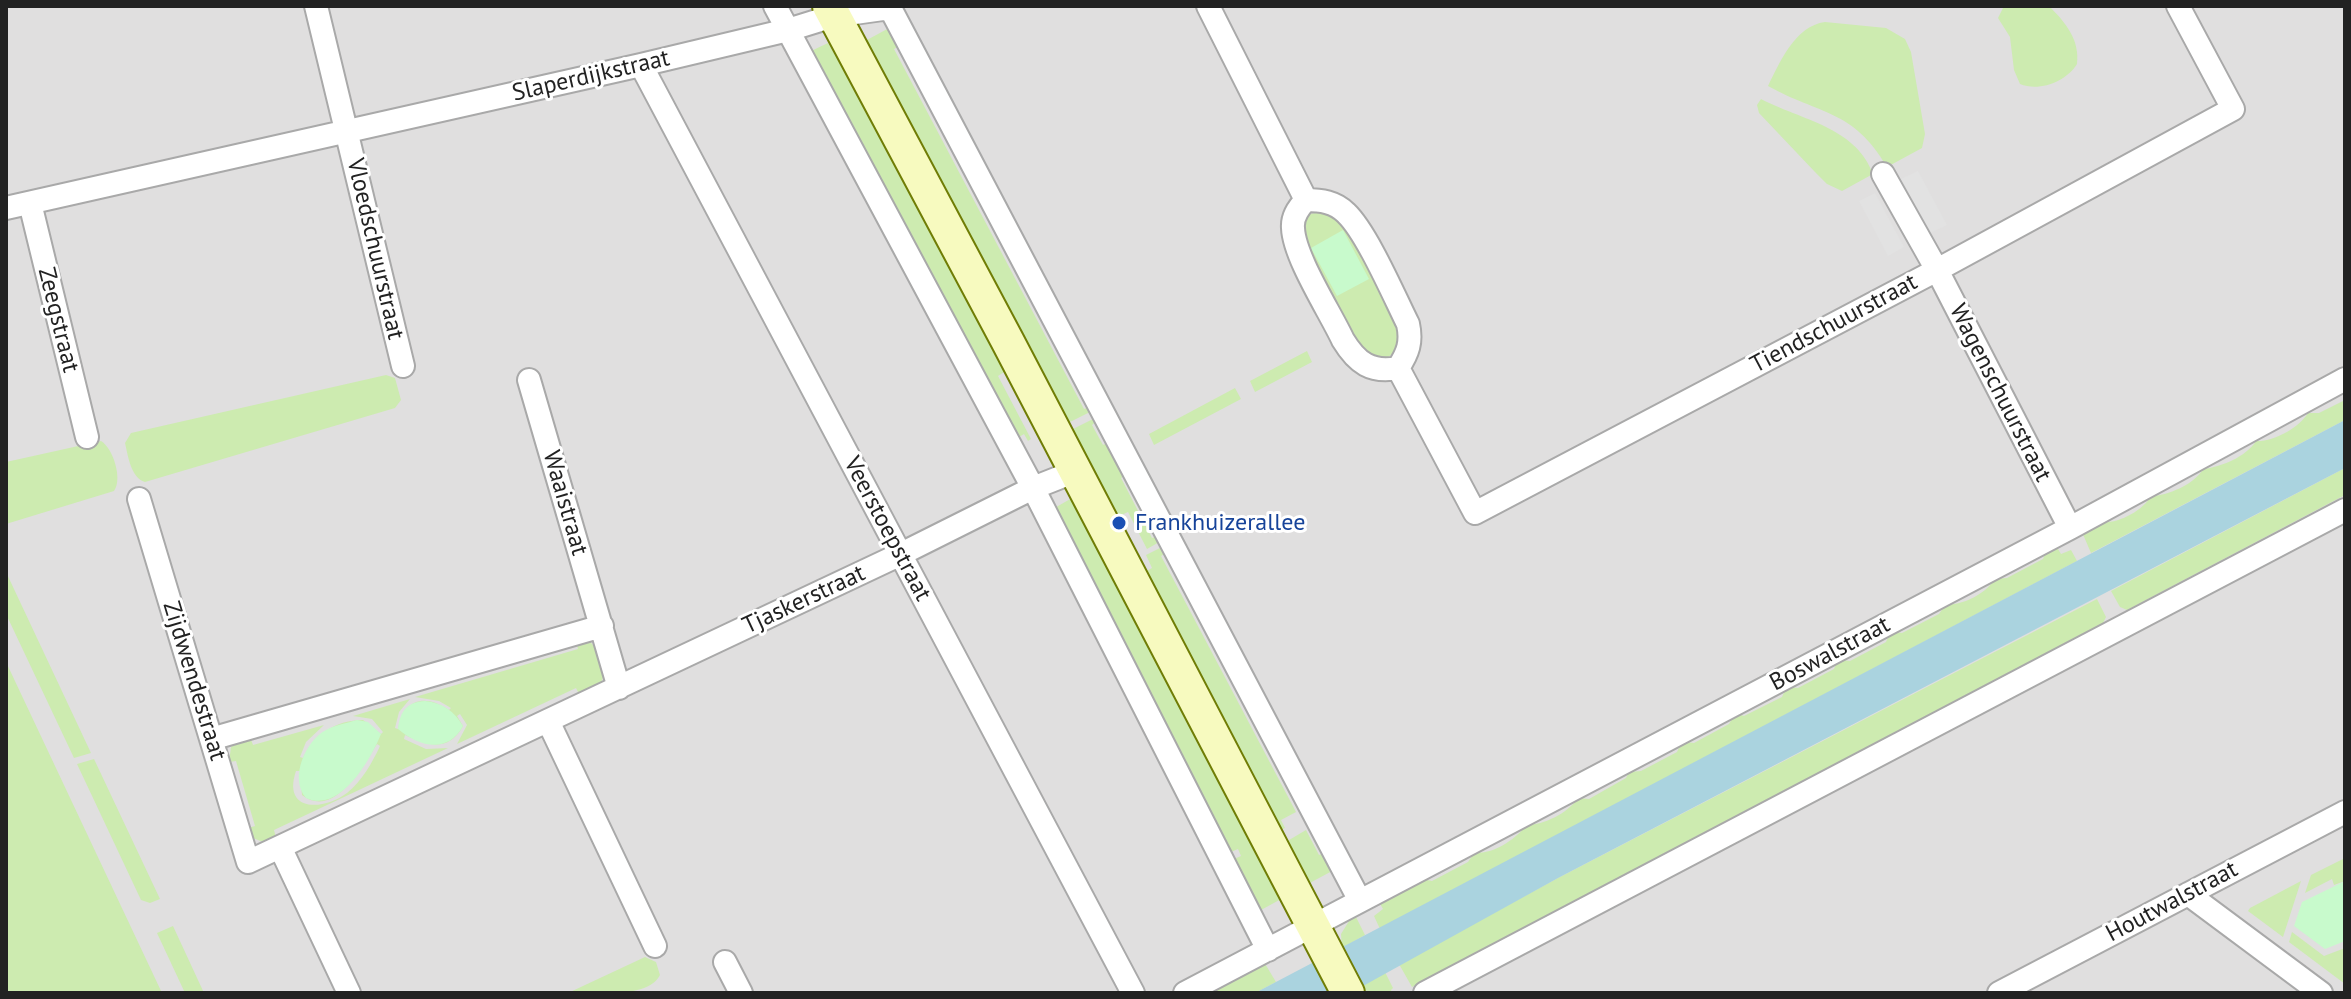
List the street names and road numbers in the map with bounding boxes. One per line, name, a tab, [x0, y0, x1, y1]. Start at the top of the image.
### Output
street label: Slaperdijkstraat	[510, 44, 672, 108]
street label: Vloedschuurstraat	[340, 156, 410, 342]
street label: Zeegstraat	[31, 265, 85, 375]
street label: Tiendschuurstraat	[1746, 268, 1922, 380]
street label: Wagenschuurstraat	[1943, 299, 2057, 487]
street label: Waaistraat	[536, 447, 594, 559]
street label: Veerstoepstraat	[837, 452, 937, 606]
street label: Tjaskerstraat	[738, 559, 870, 641]
street label: Zijdwendestraat	[156, 598, 232, 764]
street label: Boswalstraat	[1765, 610, 1895, 698]
street label: Houtwalstraat	[2101, 855, 2243, 949]

